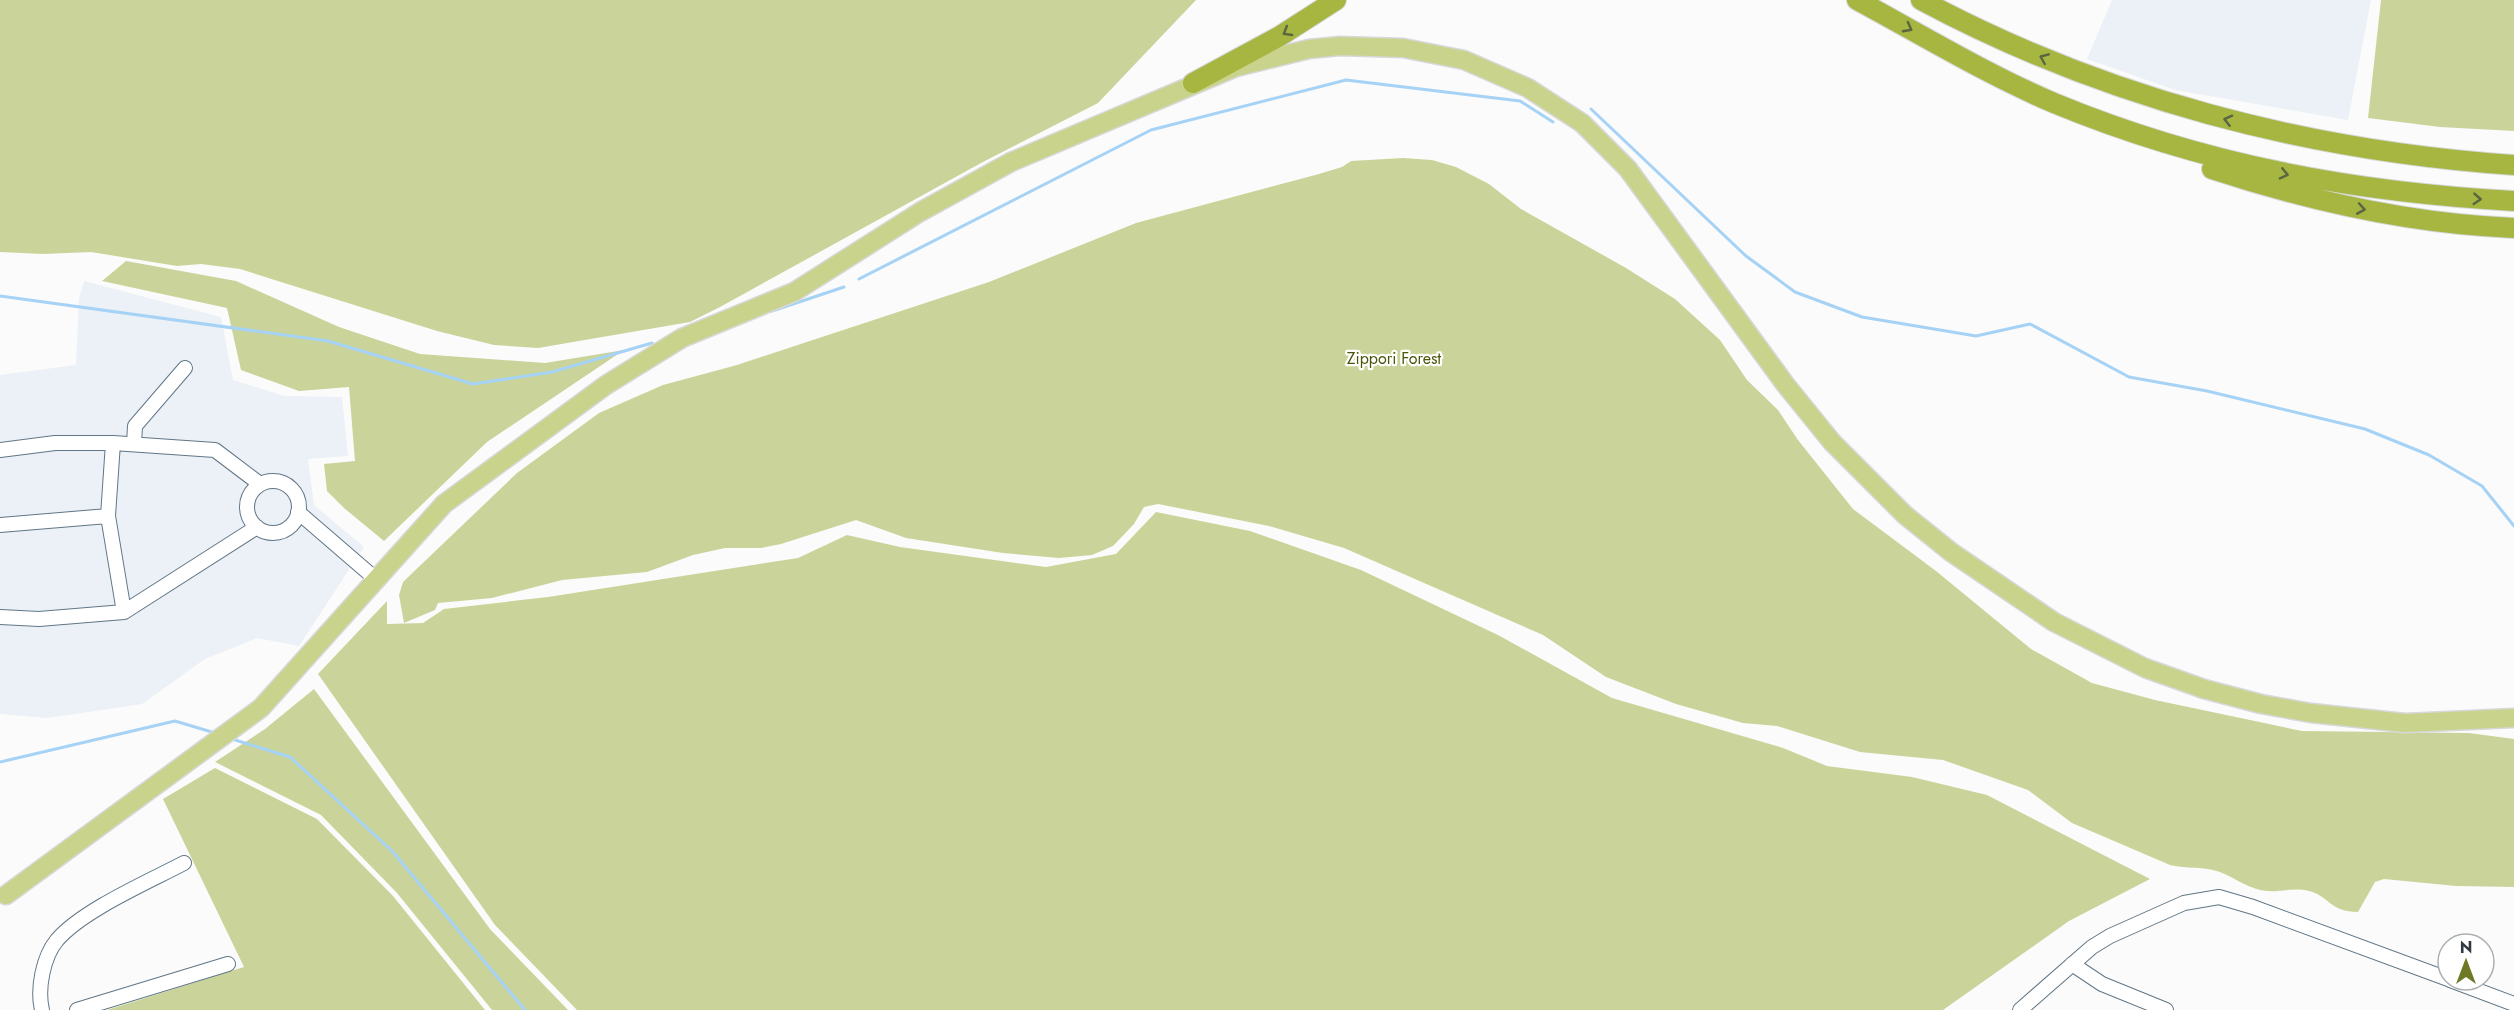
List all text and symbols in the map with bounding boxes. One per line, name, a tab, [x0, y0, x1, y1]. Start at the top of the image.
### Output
one-way arrow	[1902, 21, 1912, 32]
one-way arrow	[1283, 25, 1293, 36]
one-way arrow	[2039, 53, 2050, 65]
one-way arrow	[2224, 114, 2234, 127]
one-way arrow	[2279, 167, 2289, 180]
one-way arrow	[2473, 192, 2482, 205]
one-way arrow	[2356, 202, 2366, 215]
park label: Zippori Forest	[1347, 347, 1441, 370]
north arrow	[2436, 932, 2496, 992]
text: N	[2460, 936, 2472, 959]

